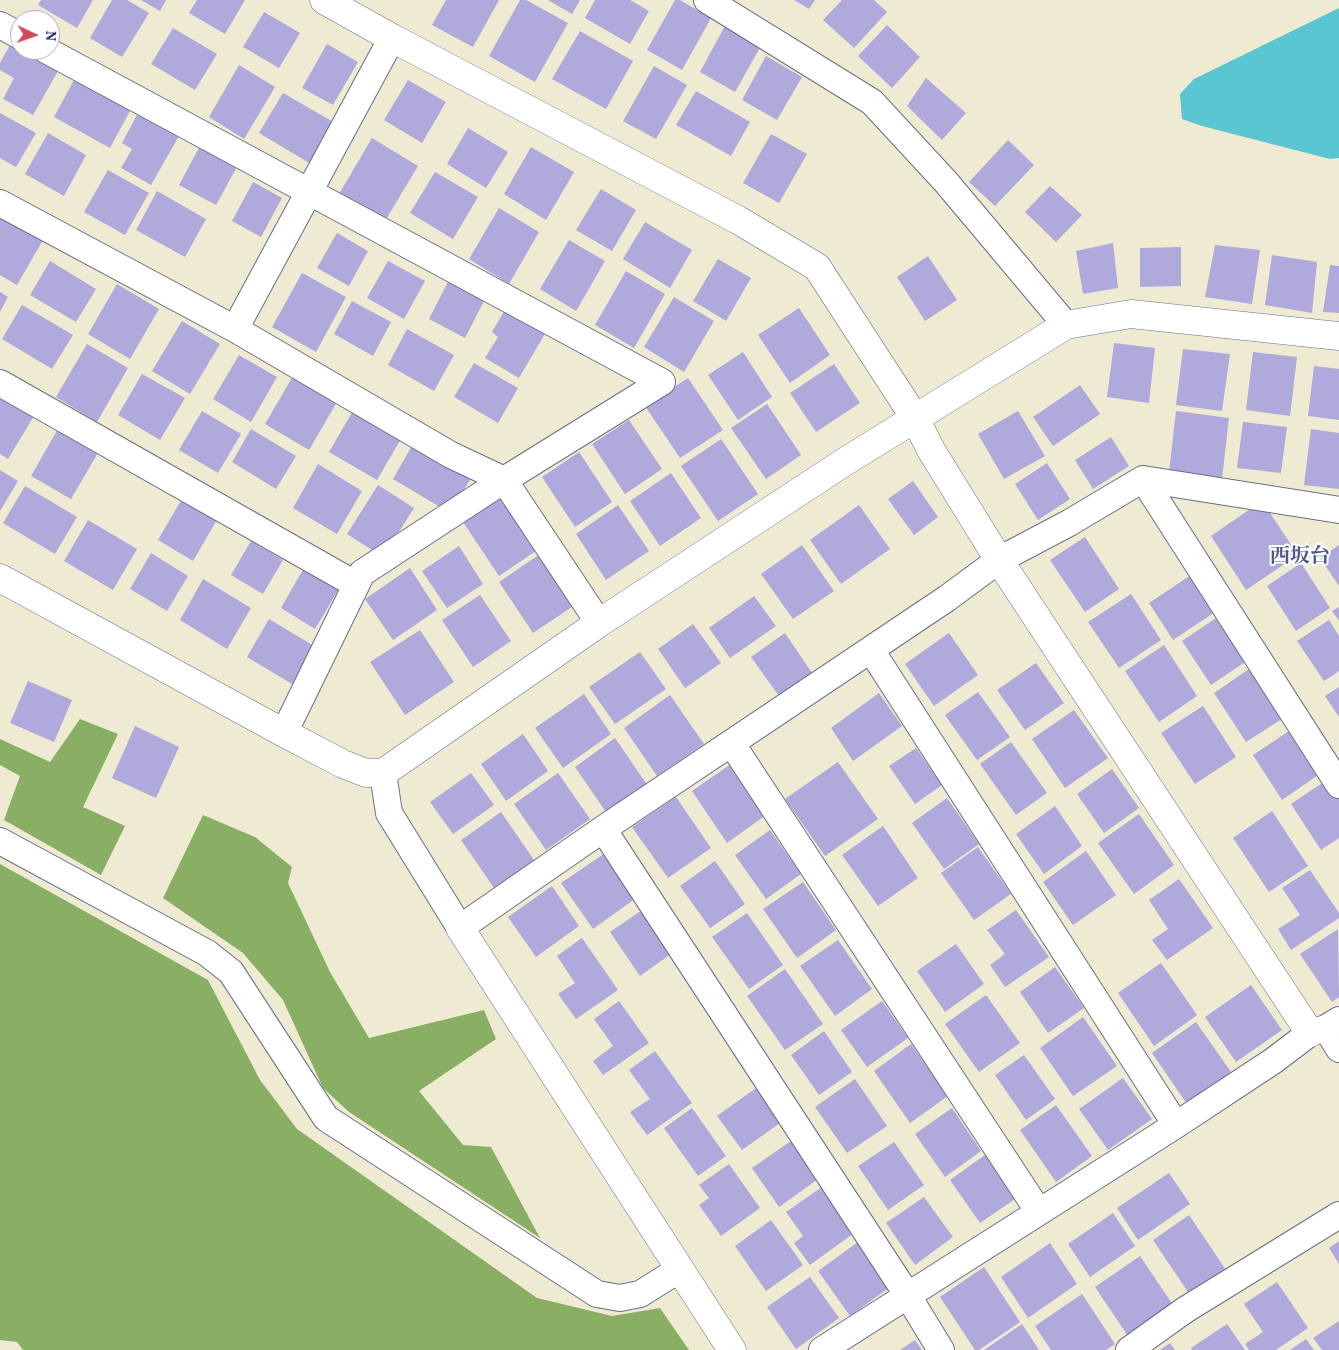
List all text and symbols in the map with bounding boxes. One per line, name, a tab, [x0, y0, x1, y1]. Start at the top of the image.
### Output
north arrow	[10, 10, 60, 60]
text: N	[40, 30, 59, 41]
district label: 西坂台	[1270, 546, 1330, 570]

